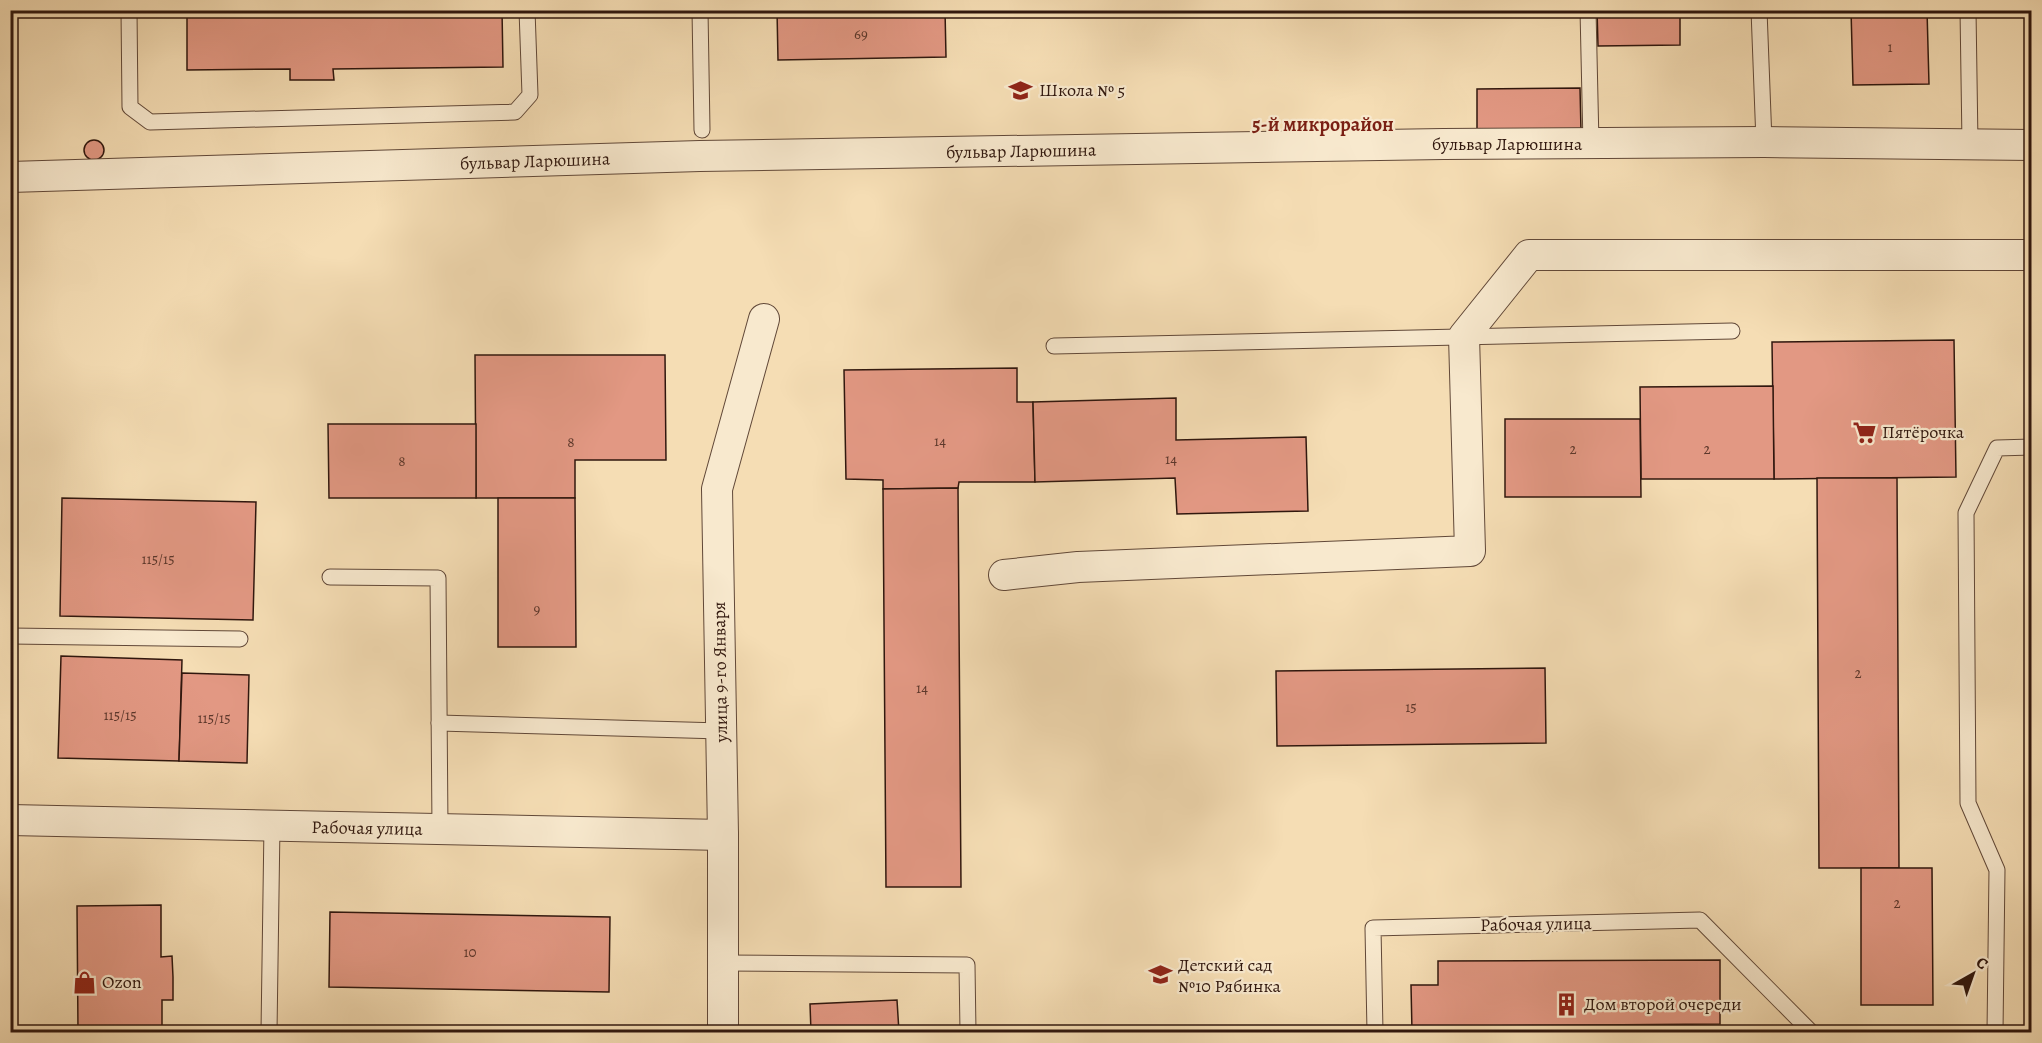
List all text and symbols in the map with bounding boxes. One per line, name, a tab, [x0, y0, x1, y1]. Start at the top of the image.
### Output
house number: 69	[854, 24, 868, 44]
house number: 1	[1887, 37, 1893, 57]
school or university icon: Школа № 5	[1008, 77, 1034, 103]
place label: Школа № 5	[1039, 78, 1125, 102]
district label: 5-й микрорайон	[1252, 111, 1394, 138]
street label: бульвар Ларюшина	[1432, 132, 1583, 156]
street label: бульвар Ларюшина	[946, 138, 1097, 164]
street label: бульвар Ларюшина	[459, 146, 611, 176]
supermarket icon: Пятёрочка	[1851, 419, 1877, 445]
place label: Пятёрочка	[1882, 420, 1965, 444]
house number: 14	[934, 431, 946, 451]
house number: 8	[567, 432, 575, 452]
house number: 2	[1569, 439, 1577, 459]
house number: 2	[1703, 439, 1711, 459]
house number: 14	[1165, 449, 1177, 469]
house number: 8	[398, 451, 406, 471]
house number: 115/15	[141, 549, 175, 569]
house number: 9	[534, 599, 541, 619]
street label: улица 9-го Января	[707, 601, 733, 744]
house number: 2	[1854, 663, 1862, 683]
house number: 14	[916, 678, 928, 698]
house number: 15	[1405, 697, 1417, 717]
house number: 115/15	[103, 705, 137, 725]
house number: 115/15	[197, 708, 231, 728]
street label: Рабочая улица	[311, 815, 424, 841]
house number: 2	[1893, 893, 1901, 913]
street label: Рабочая улица	[1480, 911, 1593, 937]
house number: 10	[463, 942, 477, 962]
north arrow	[1943, 944, 2003, 1004]
text: С	[1971, 952, 1993, 975]
place label: Детский сад №10 Рябинка	[1178, 953, 1282, 998]
school or university icon: Детский сад №10 Рябинка	[1147, 962, 1173, 988]
shop icon: Ozon	[71, 969, 97, 995]
place label: Ozon	[102, 970, 142, 994]
building icon: Дом второй очереди	[1553, 991, 1579, 1017]
place label: Дом второй очереди	[1584, 992, 1742, 1016]

